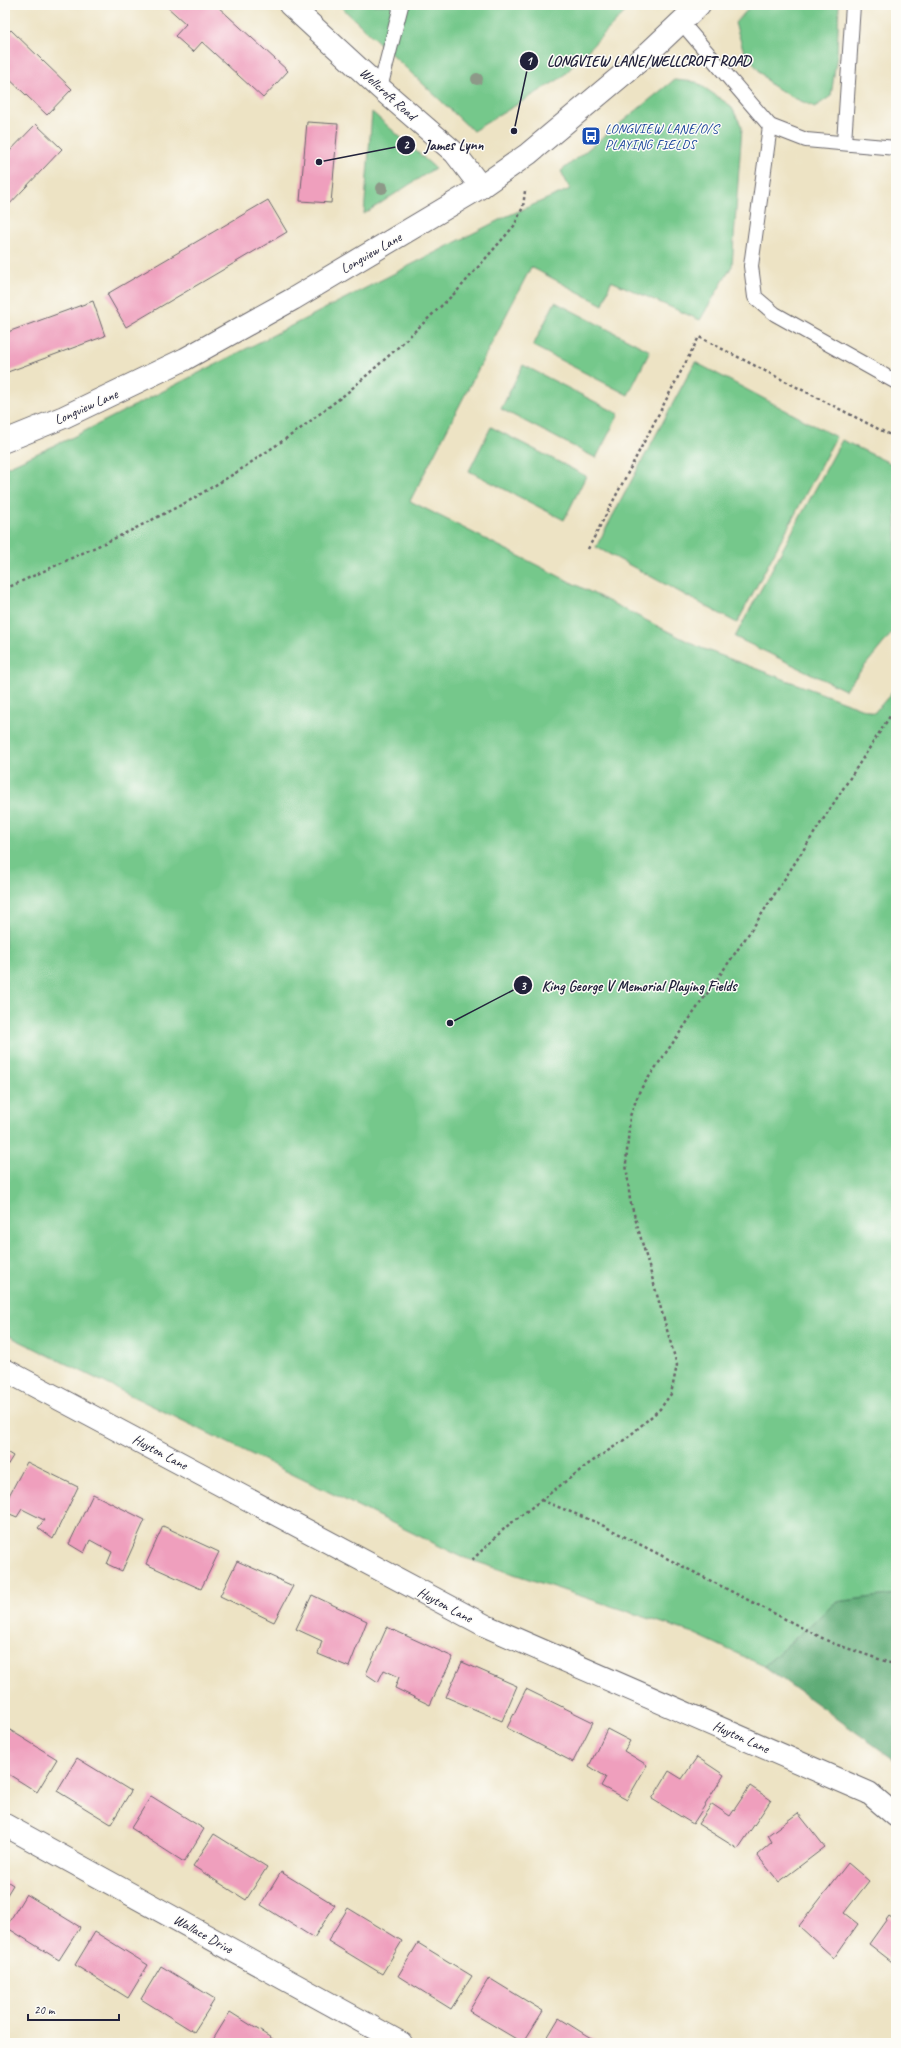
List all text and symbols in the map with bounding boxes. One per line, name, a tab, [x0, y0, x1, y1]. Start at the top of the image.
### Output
callout: LONGVIEW LANE/WELLCROFT ROAD	[519, 48, 759, 75]
text: LONGVIEW LANE/WELLCROFT ROAD	[547, 52, 753, 71]
text: 1	[526, 53, 533, 69]
street label: Wellcroft Road	[356, 64, 422, 126]
place label: LONGVIEW LANE/O/S PLAYING FIELDS	[605, 120, 721, 153]
bus stop icon: LONGVIEW LANE/O/S PLAYING FIELDS	[580, 125, 602, 147]
callout: James Lynn	[396, 131, 491, 158]
text: James Lynn	[424, 136, 485, 155]
text: 2	[403, 137, 410, 153]
street label: Longview Lane	[338, 228, 406, 277]
street label: Longview Lane	[52, 385, 122, 429]
callout: King George V Memorial Playing Fields	[513, 972, 745, 999]
text: King George V Memorial Playing Fields	[542, 977, 738, 996]
text: 3	[520, 978, 527, 994]
street label: Huyton Lane	[130, 1430, 192, 1474]
street label: Huyton Lane	[415, 1583, 477, 1627]
street label: Huyton Lane	[710, 1717, 773, 1757]
street label: Wallace Drive	[171, 1911, 237, 1958]
scale bar	[28, 1996, 119, 2022]
text: 20 m	[34, 2002, 56, 2018]

